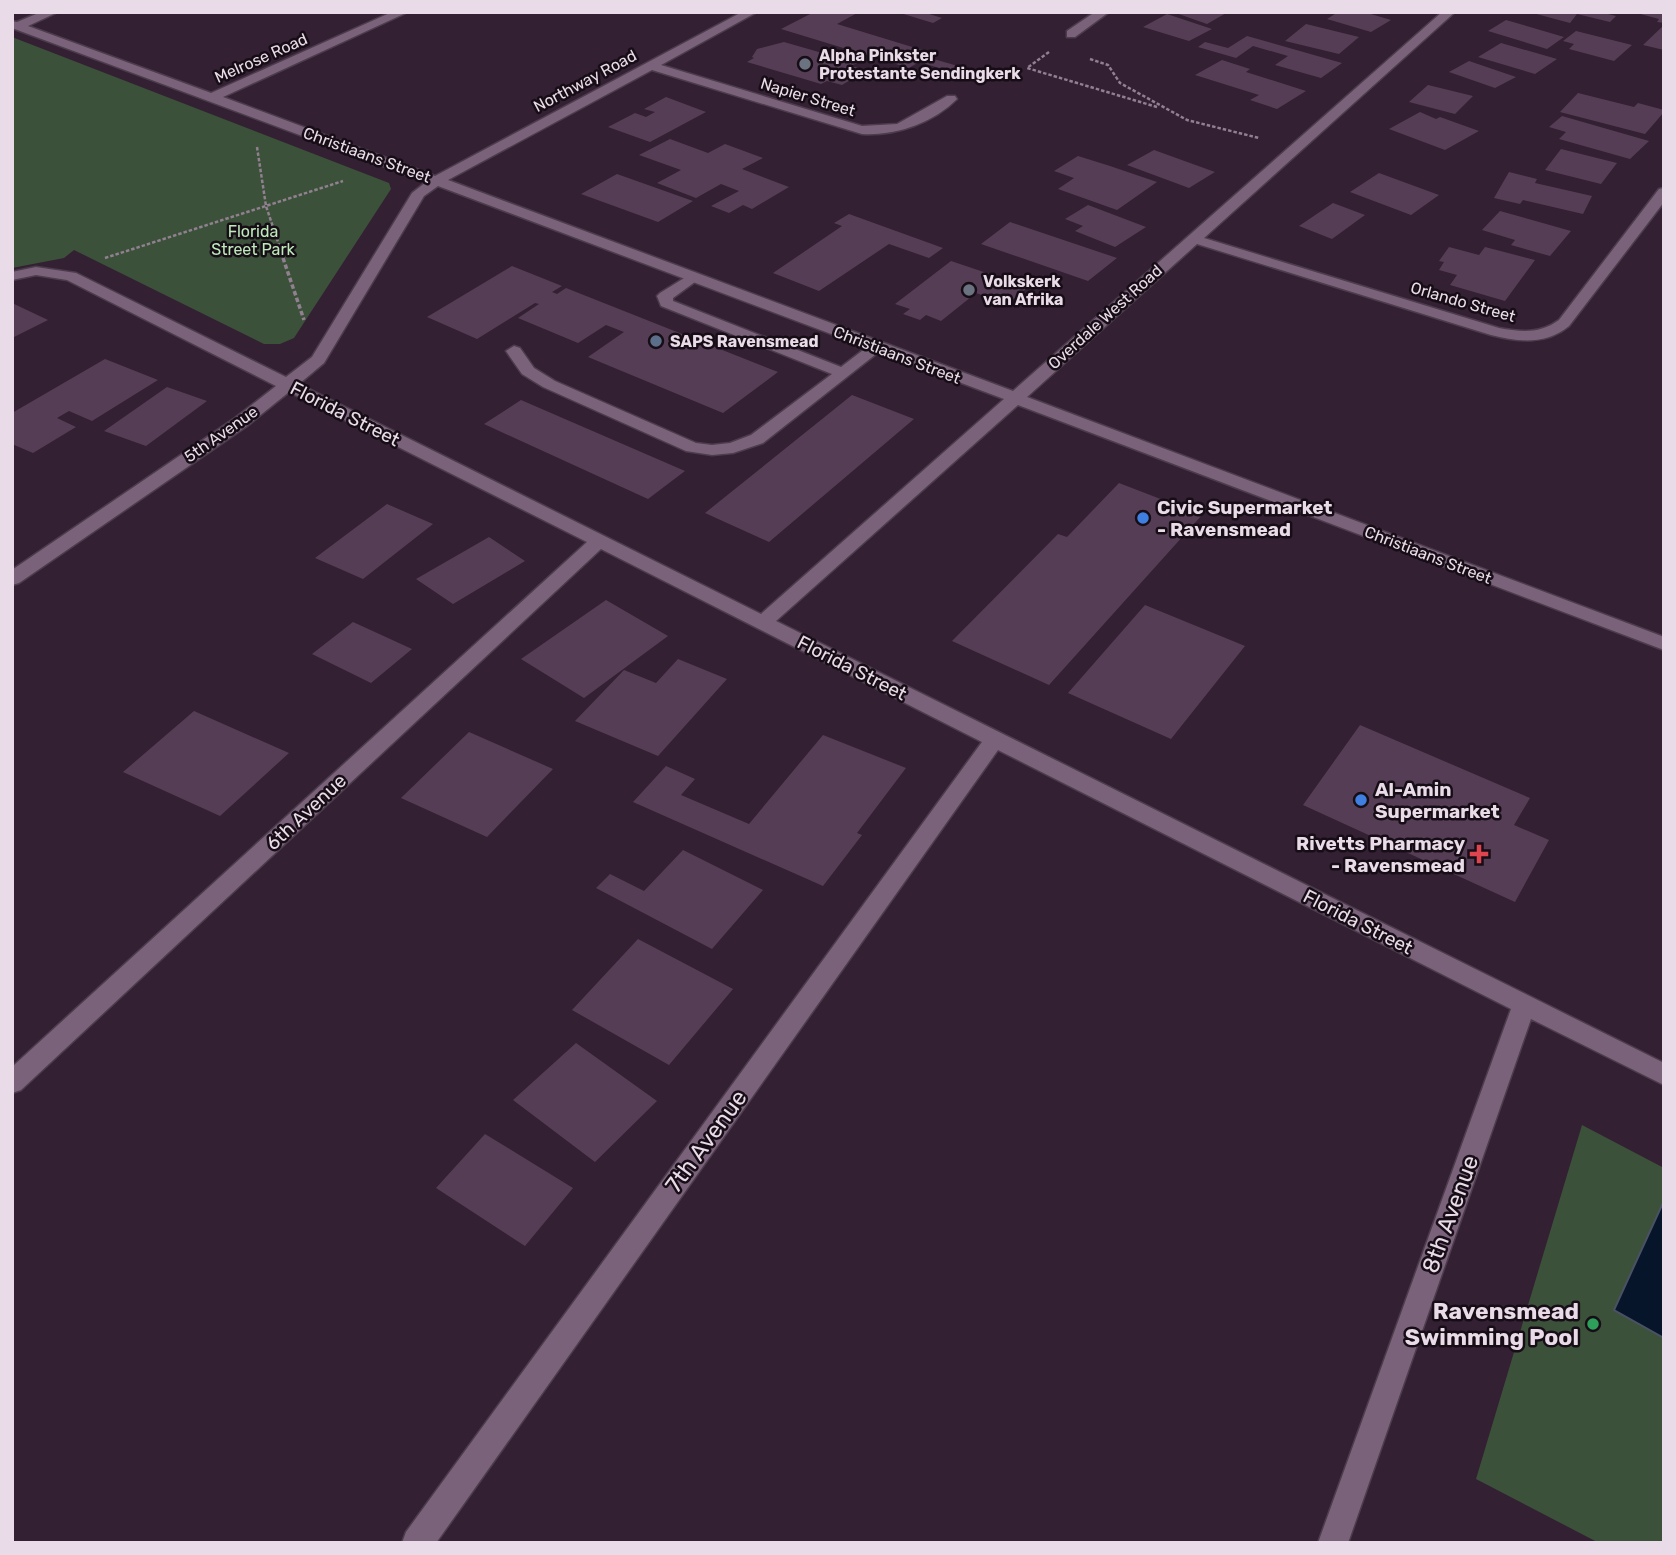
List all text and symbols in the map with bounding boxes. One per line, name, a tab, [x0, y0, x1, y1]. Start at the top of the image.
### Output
street label: Melrose Road	[212, 29, 310, 87]
street label: Northway Road	[530, 46, 640, 116]
place label: Alpha Pinkster Protestante Sendingkerk	[819, 46, 1021, 83]
marker: Alpha Pinkster Protestante Sendingkerk	[797, 56, 813, 72]
street label: Napier Street	[758, 74, 858, 120]
street label: Christiaans Street	[301, 123, 433, 187]
park label: Florida Street Park	[211, 222, 295, 259]
street label: Overdale West Road	[1044, 261, 1166, 373]
place label: Volkskerk van Afrika	[983, 272, 1064, 309]
street label: Orlando Street	[1408, 278, 1518, 326]
marker: Volkskerk van Afrika	[961, 282, 977, 298]
street label: Christiaans Street	[831, 322, 963, 388]
place label: SAPS Ravensmead	[670, 332, 819, 351]
marker: SAPS Ravensmead	[648, 333, 664, 349]
street label: Florida Street	[286, 377, 404, 452]
street label: 5th Avenue	[181, 402, 261, 466]
place label: Civic Supermarket - Ravensmead	[1157, 496, 1333, 541]
marker: Civic Supermarket - Ravensmead	[1135, 510, 1151, 526]
street label: Christiaans Street	[1362, 522, 1494, 588]
street label: Florida Street	[793, 631, 911, 706]
street label: 6th Avenue	[261, 769, 351, 855]
place label: Al-Amin Supermarket	[1375, 778, 1500, 823]
marker: Al-Amin Supermarket	[1353, 792, 1369, 808]
place label: Rivetts Pharmacy - Ravensmead	[1296, 832, 1466, 877]
marker: Rivetts Pharmacy - Ravensmead	[1471, 846, 1487, 862]
street label: Florida Street	[1299, 885, 1417, 960]
street label: 7th Avenue	[659, 1084, 753, 1198]
street label: 8th Avenue	[1416, 1151, 1484, 1277]
place label: Ravensmead Swimming Pool	[1405, 1297, 1579, 1351]
marker: Ravensmead Swimming Pool	[1585, 1316, 1601, 1332]

